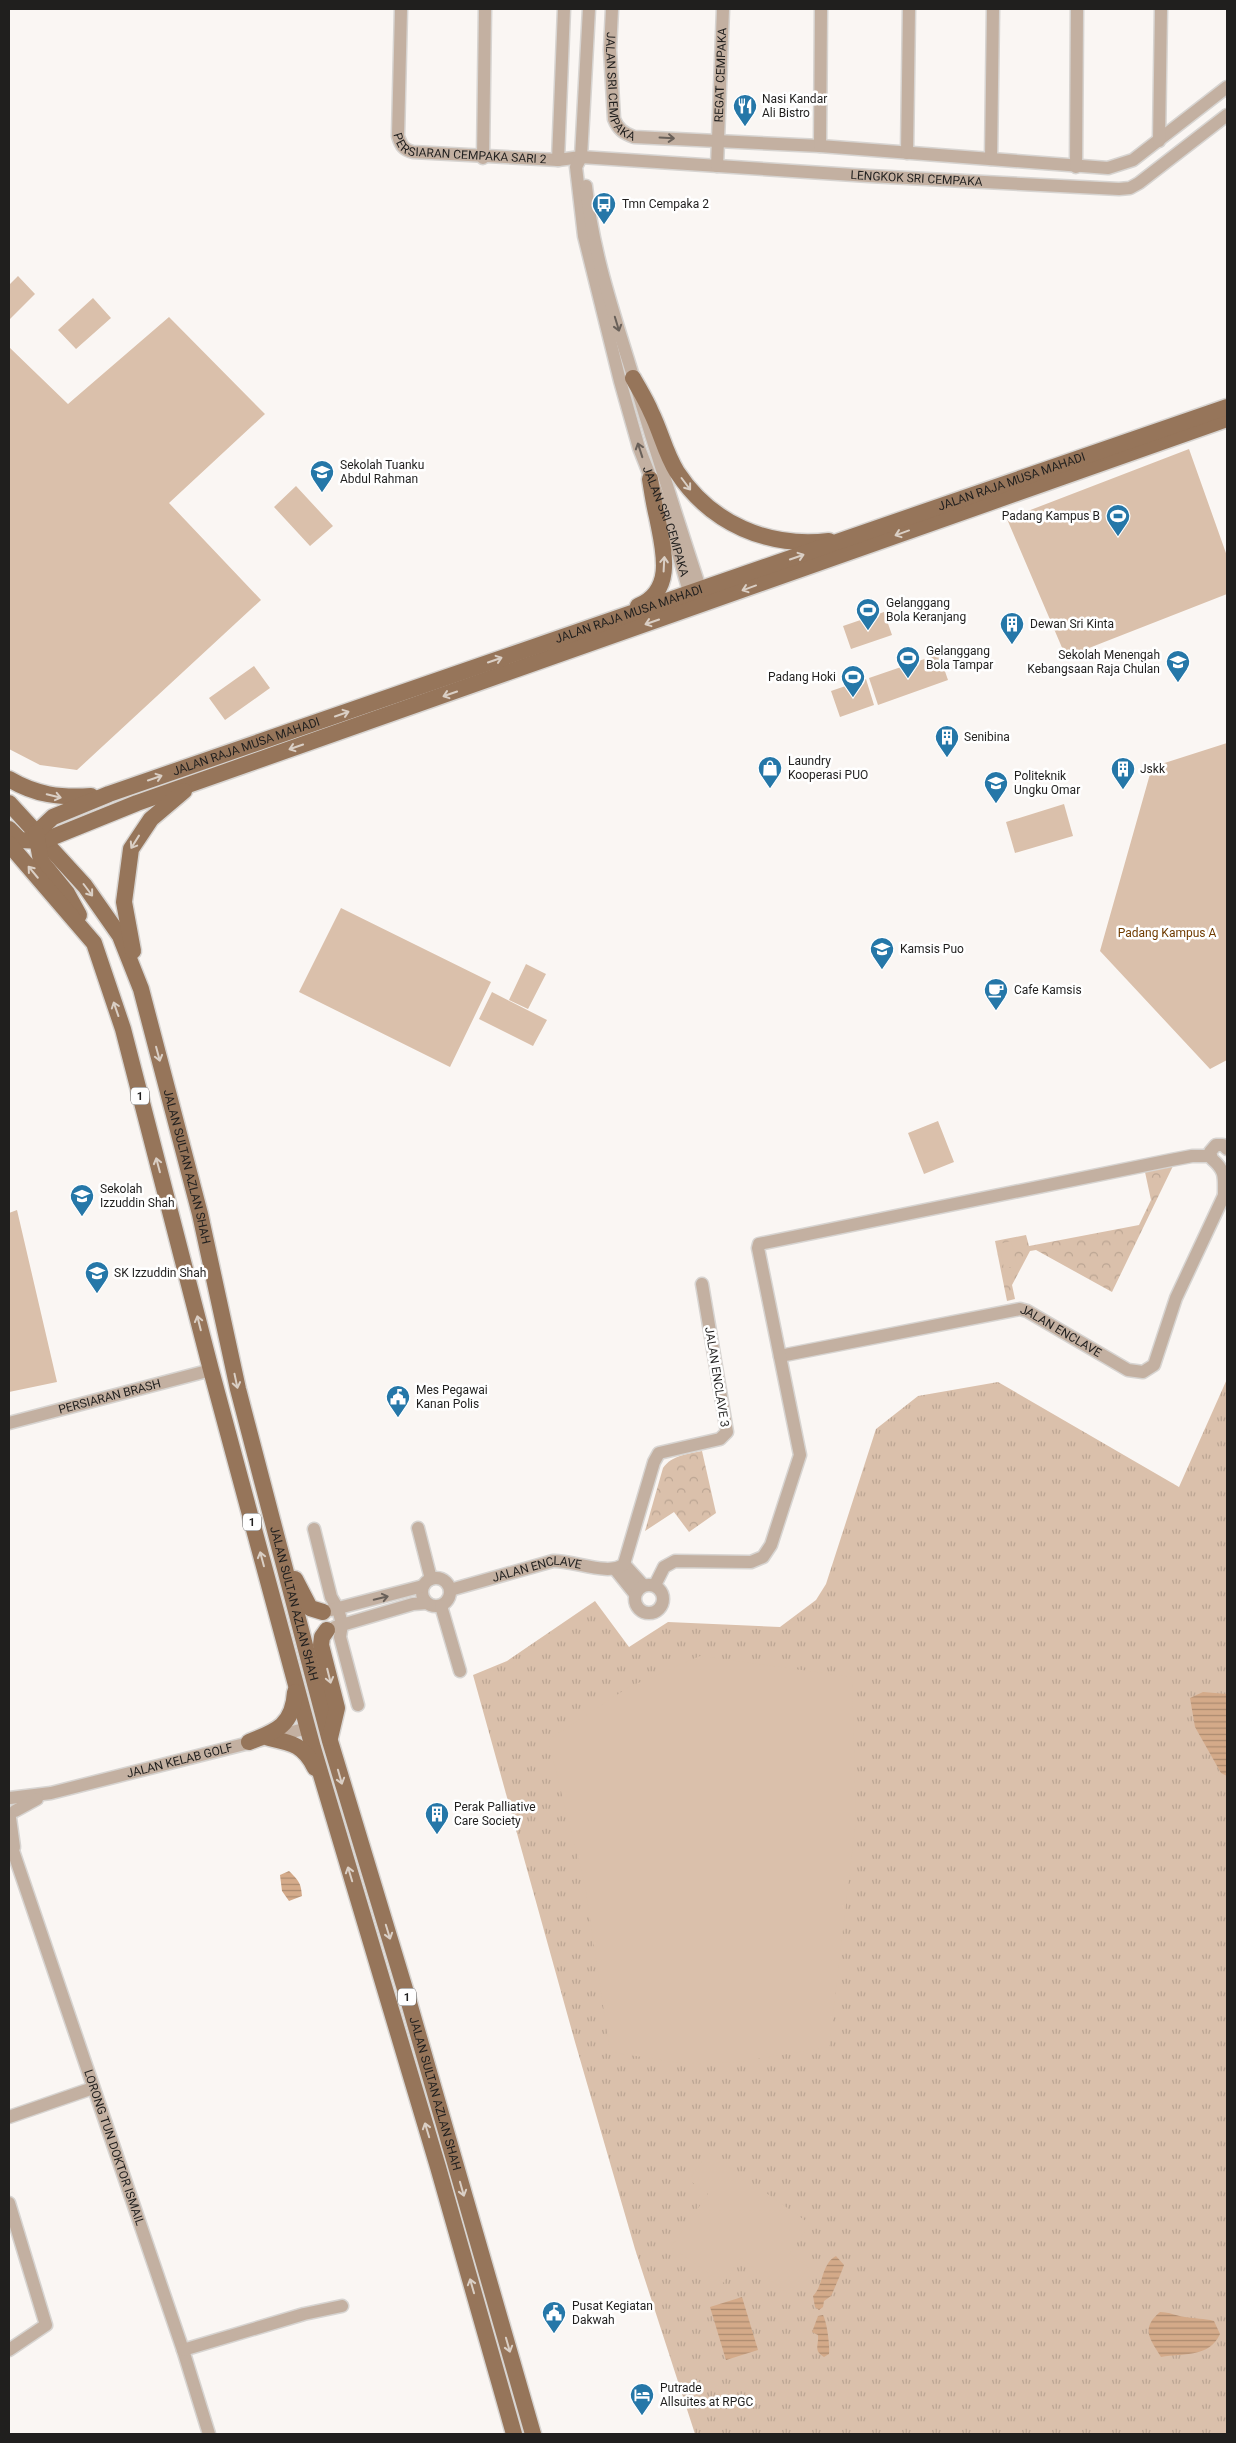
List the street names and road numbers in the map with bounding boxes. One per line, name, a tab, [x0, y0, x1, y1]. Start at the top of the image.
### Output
street label: REGAT CEMPAKA	[712, 27, 729, 123]
street label: JALAN SRI CEMPAKA	[603, 32, 637, 144]
street label: PERSIARAN CEMPAKA SARI 2	[390, 131, 547, 166]
street label: LENGKOK SRI CEMPAKA	[850, 168, 983, 189]
street label: JALAN RAJA MUSA MAHADI	[936, 450, 1087, 514]
street label: JALAN SRI CEMPAKA	[640, 464, 691, 578]
street label: JALAN RAJA MUSA MAHADI	[553, 582, 704, 646]
street label: JALAN RAJA MUSA MAHADI	[171, 715, 322, 779]
road number: 1	[131, 1088, 149, 1104]
street label: JALAN SULTAN AZLAN SHAH	[161, 1088, 213, 1245]
street label: JALAN ENCLAVE	[1019, 1302, 1104, 1360]
street label: JALAN ENCLAVE 3	[702, 1326, 732, 1428]
street label: PERSIARAN BRASH	[57, 1376, 162, 1417]
road number: 1	[243, 1514, 261, 1530]
street label: JALAN SULTAN AZLAN SHAH	[267, 1525, 321, 1682]
street label: JALAN ENCLAVE	[491, 1554, 583, 1585]
street label: JALAN KELAB GOLF	[125, 1740, 235, 1781]
road number: 1	[398, 1988, 416, 2005]
street label: JALAN SULTAN AZLAN SHAH	[406, 2015, 464, 2172]
street label: LORONG TUN DOKTOR ISMAIL	[81, 2068, 147, 2228]

